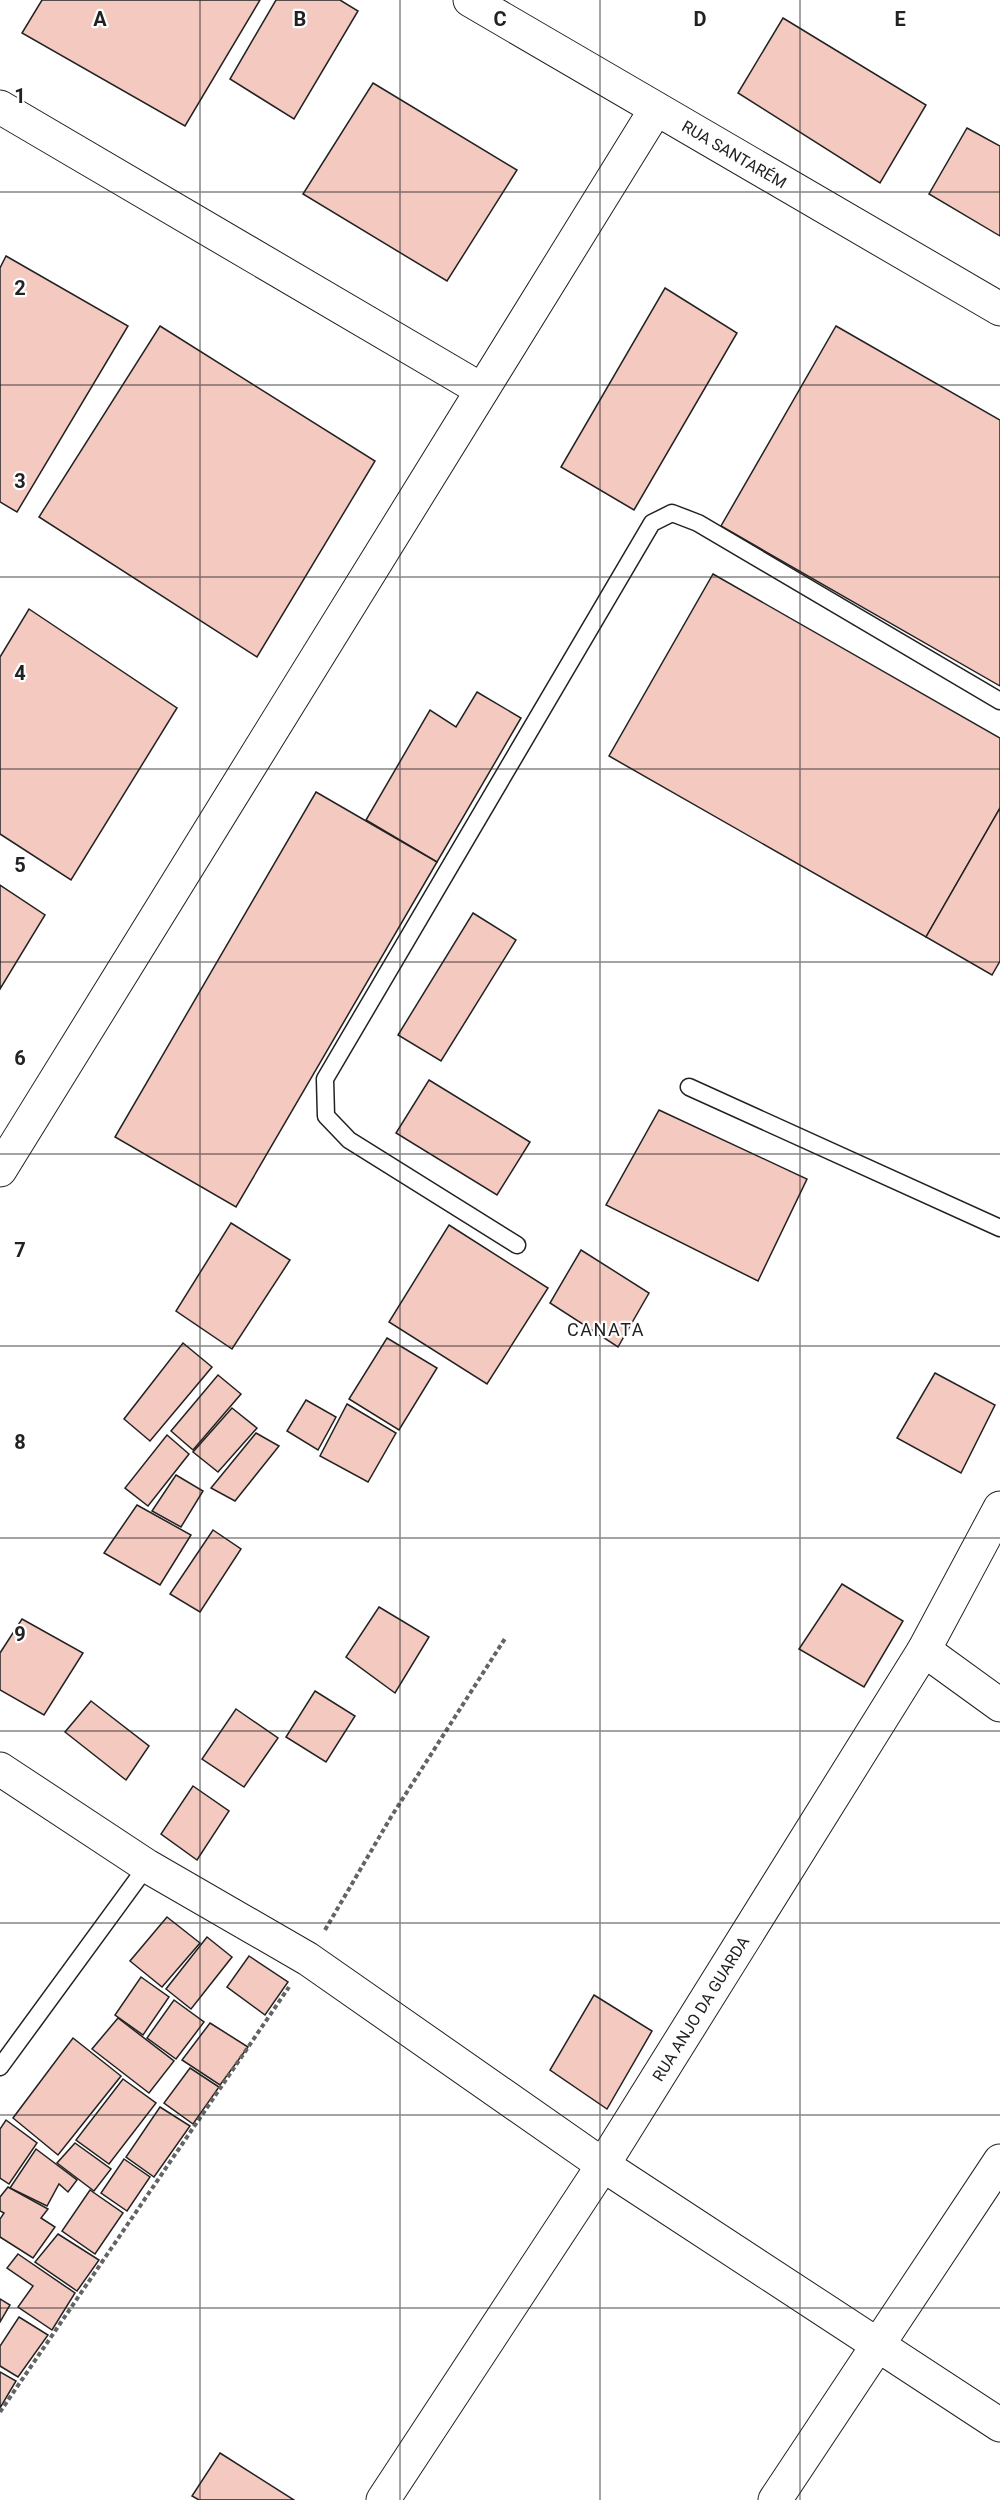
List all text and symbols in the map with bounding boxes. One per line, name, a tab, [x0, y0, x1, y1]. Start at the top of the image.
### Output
text: A	[93, 7, 107, 31]
text: B	[294, 7, 306, 31]
text: C	[493, 7, 507, 31]
text: D	[694, 7, 707, 31]
text: E	[894, 7, 906, 31]
text: 1	[14, 84, 26, 108]
street label: RUA SANTARÉM	[679, 116, 790, 192]
text: 2	[14, 276, 26, 300]
text: 3	[14, 469, 26, 493]
text: 4	[14, 661, 26, 685]
text: 5	[14, 853, 26, 877]
text: 6	[14, 1046, 26, 1070]
text: 7	[14, 1238, 26, 1262]
district label: CANATA	[567, 1319, 645, 1340]
text: 8	[14, 1430, 26, 1454]
text: 9	[14, 1622, 26, 1646]
street label: RUA ANJO DA GUARDA	[648, 1932, 753, 2085]

